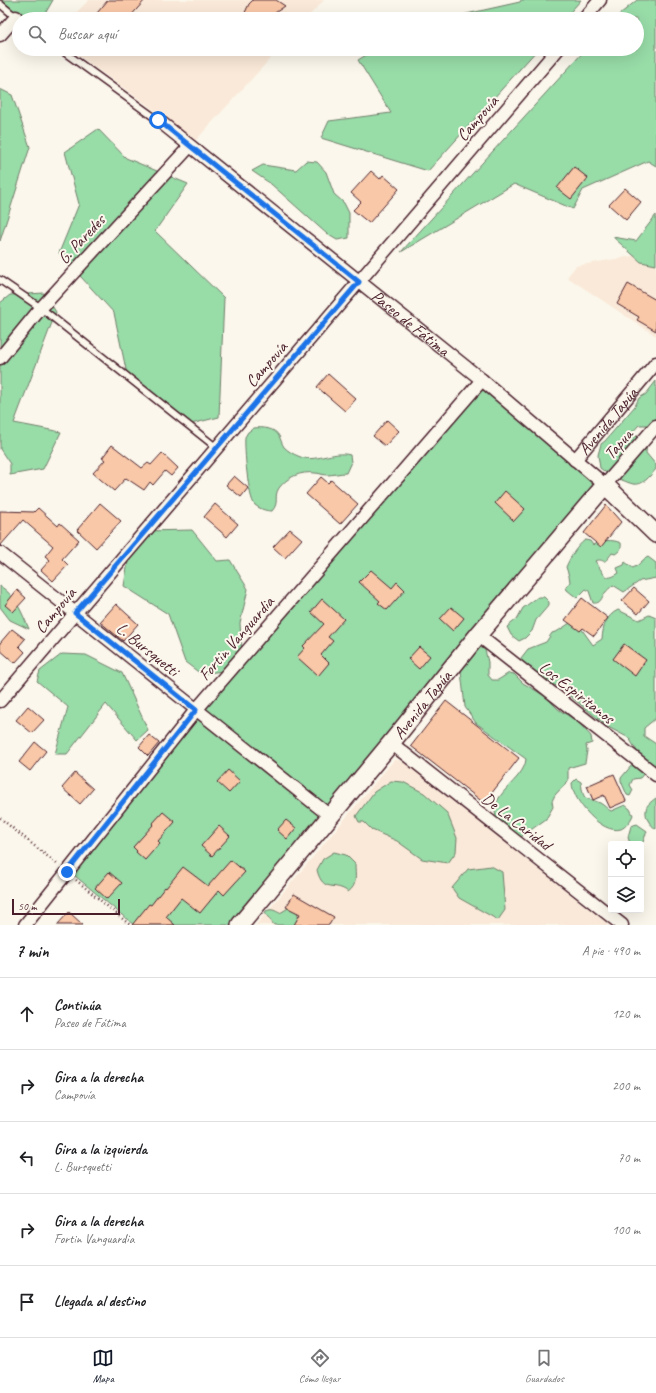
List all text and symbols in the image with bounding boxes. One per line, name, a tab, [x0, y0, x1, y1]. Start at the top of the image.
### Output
search box	[12, 12, 644, 56]
icon: search	[26, 23, 48, 45]
text: Buscar aquí	[58, 25, 117, 44]
street label: Campovía	[452, 90, 504, 145]
route start	[149, 111, 167, 129]
street label: G. Paredes	[53, 209, 111, 268]
street label: Paseo de Fátima	[367, 286, 454, 361]
street label: Campovía	[241, 336, 293, 391]
street label: Avenida Tapúa	[574, 382, 643, 459]
street label: Tapua	[600, 423, 639, 464]
street label: Campovía	[30, 582, 82, 638]
street label: Fortin Vanguardia	[194, 591, 280, 685]
street label: L. Bursquetti	[112, 618, 185, 682]
street label: Los Espiritanos	[535, 657, 620, 730]
street label: Avenida Tapúa	[389, 665, 457, 743]
street label: De La Caridad	[478, 788, 557, 856]
map controls	[608, 841, 644, 913]
button: locate	[608, 841, 644, 877]
route end	[58, 863, 76, 881]
button: layers	[608, 877, 644, 913]
scale bar	[12, 897, 120, 916]
text: 50 m	[18, 899, 37, 913]
text: 7 min	[16, 941, 49, 962]
text: A pie · 490 m	[582, 943, 640, 959]
text: Continúa	[54, 996, 101, 1015]
icon: ahead	[16, 1003, 38, 1025]
text: 120 m	[612, 1006, 640, 1022]
text: Paseo de Fátima	[54, 1015, 126, 1031]
text: Gira a la derecha	[54, 1068, 143, 1087]
icon: right	[16, 1075, 38, 1097]
text: 200 m	[612, 1078, 640, 1094]
text: Campovía	[54, 1087, 95, 1103]
text: Gira a la izquierda	[54, 1140, 147, 1159]
icon: left	[16, 1147, 38, 1169]
text: 70 m	[618, 1150, 640, 1166]
text: L. Bursquetti	[54, 1159, 111, 1175]
text: Gira a la derecha	[54, 1212, 143, 1231]
icon: right	[16, 1219, 38, 1241]
text: 100 m	[612, 1222, 640, 1238]
text: Fortin Vanguardia	[54, 1231, 134, 1247]
icon: arrive	[16, 1291, 38, 1313]
text: Llegada al destino	[54, 1292, 145, 1311]
tab: Mapa	[92, 1347, 114, 1385]
tab: Cómo llegar	[299, 1347, 341, 1385]
tab: Guardados	[525, 1347, 564, 1385]

